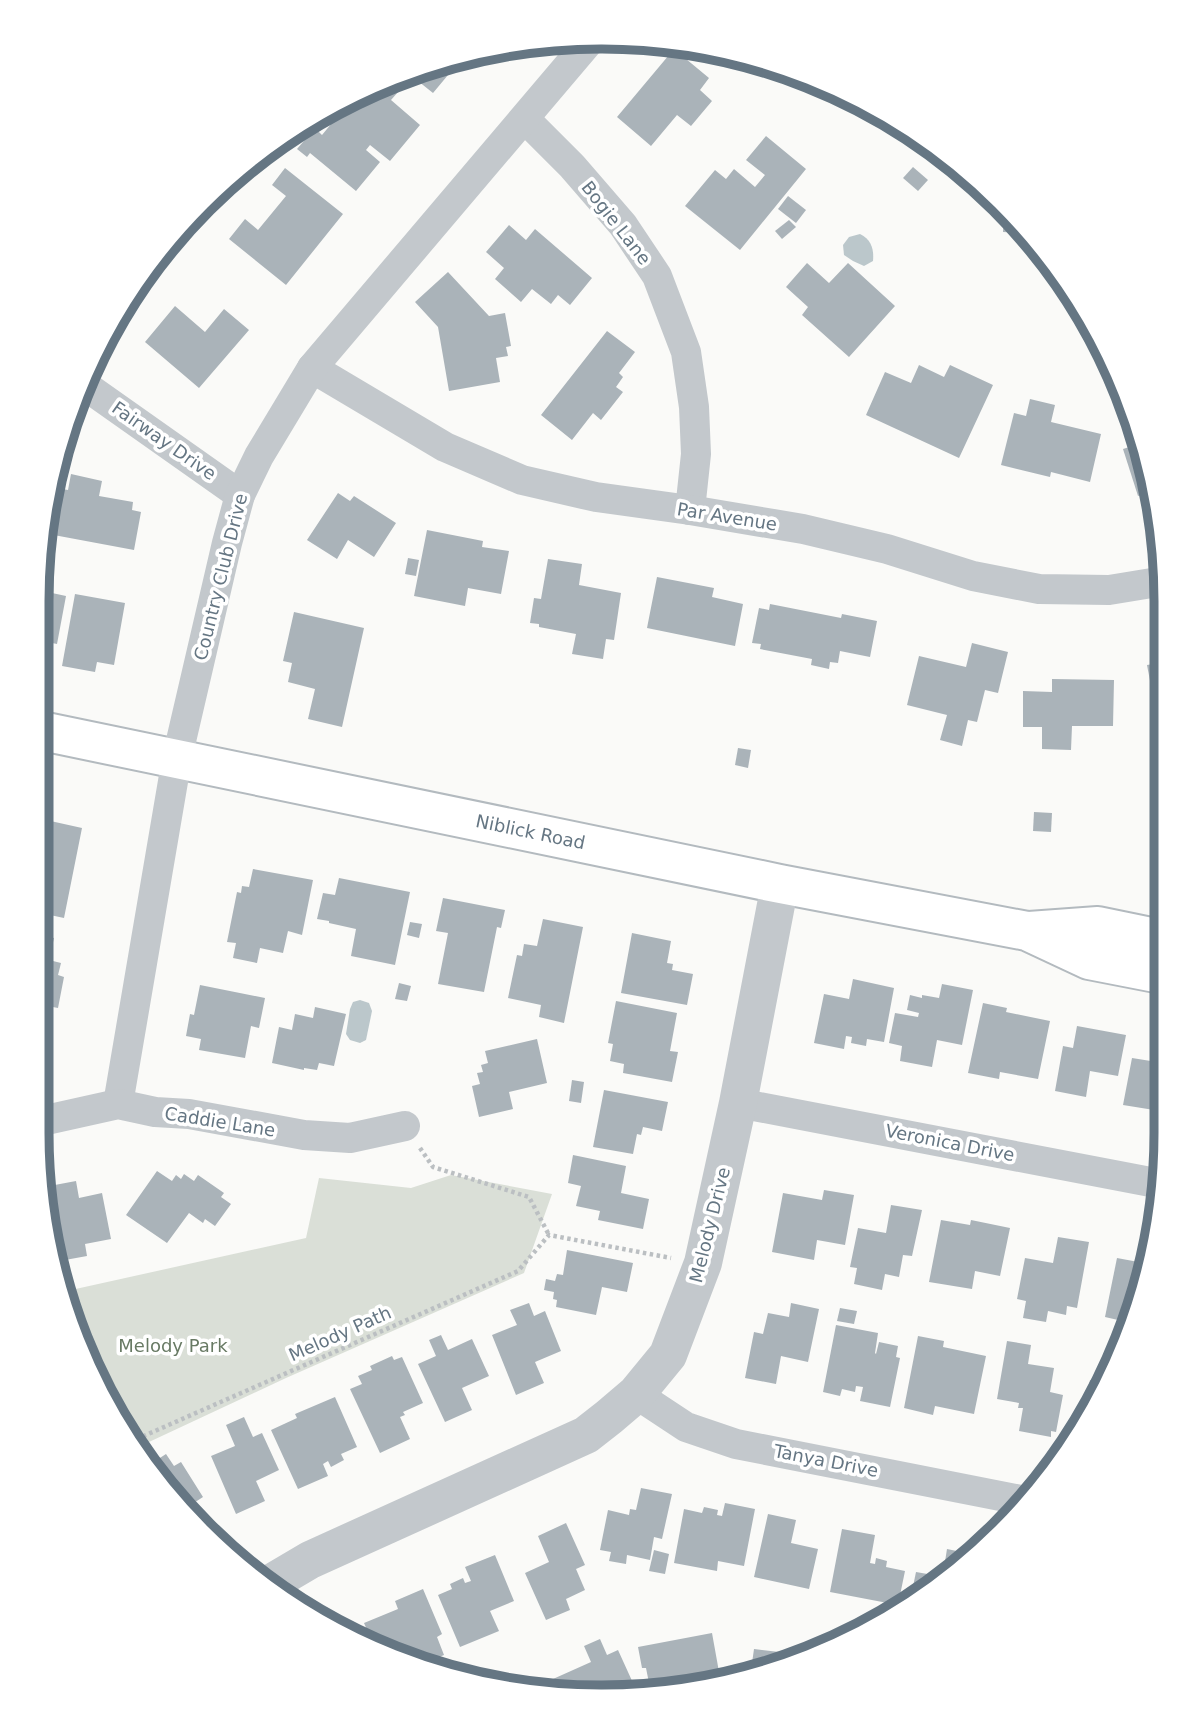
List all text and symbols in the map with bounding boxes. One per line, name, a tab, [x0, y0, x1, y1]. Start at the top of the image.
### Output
street label: Bogie Lane	[577, 177, 655, 269]
street label: Fairway Drive	[108, 397, 220, 484]
street label: Country Club Drive	[190, 491, 251, 663]
street label: Par Avenue	[676, 498, 779, 535]
street label: Niblick Road	[474, 810, 587, 853]
street label: Caddie Lane	[163, 1102, 277, 1141]
street label: Veronica Drive	[884, 1120, 1016, 1165]
street label: Melody Drive	[685, 1165, 734, 1285]
street label: Melody Path	[285, 1302, 394, 1365]
park label: Melody Park	[118, 1335, 228, 1356]
street label: Tanya Drive	[771, 1440, 880, 1481]

